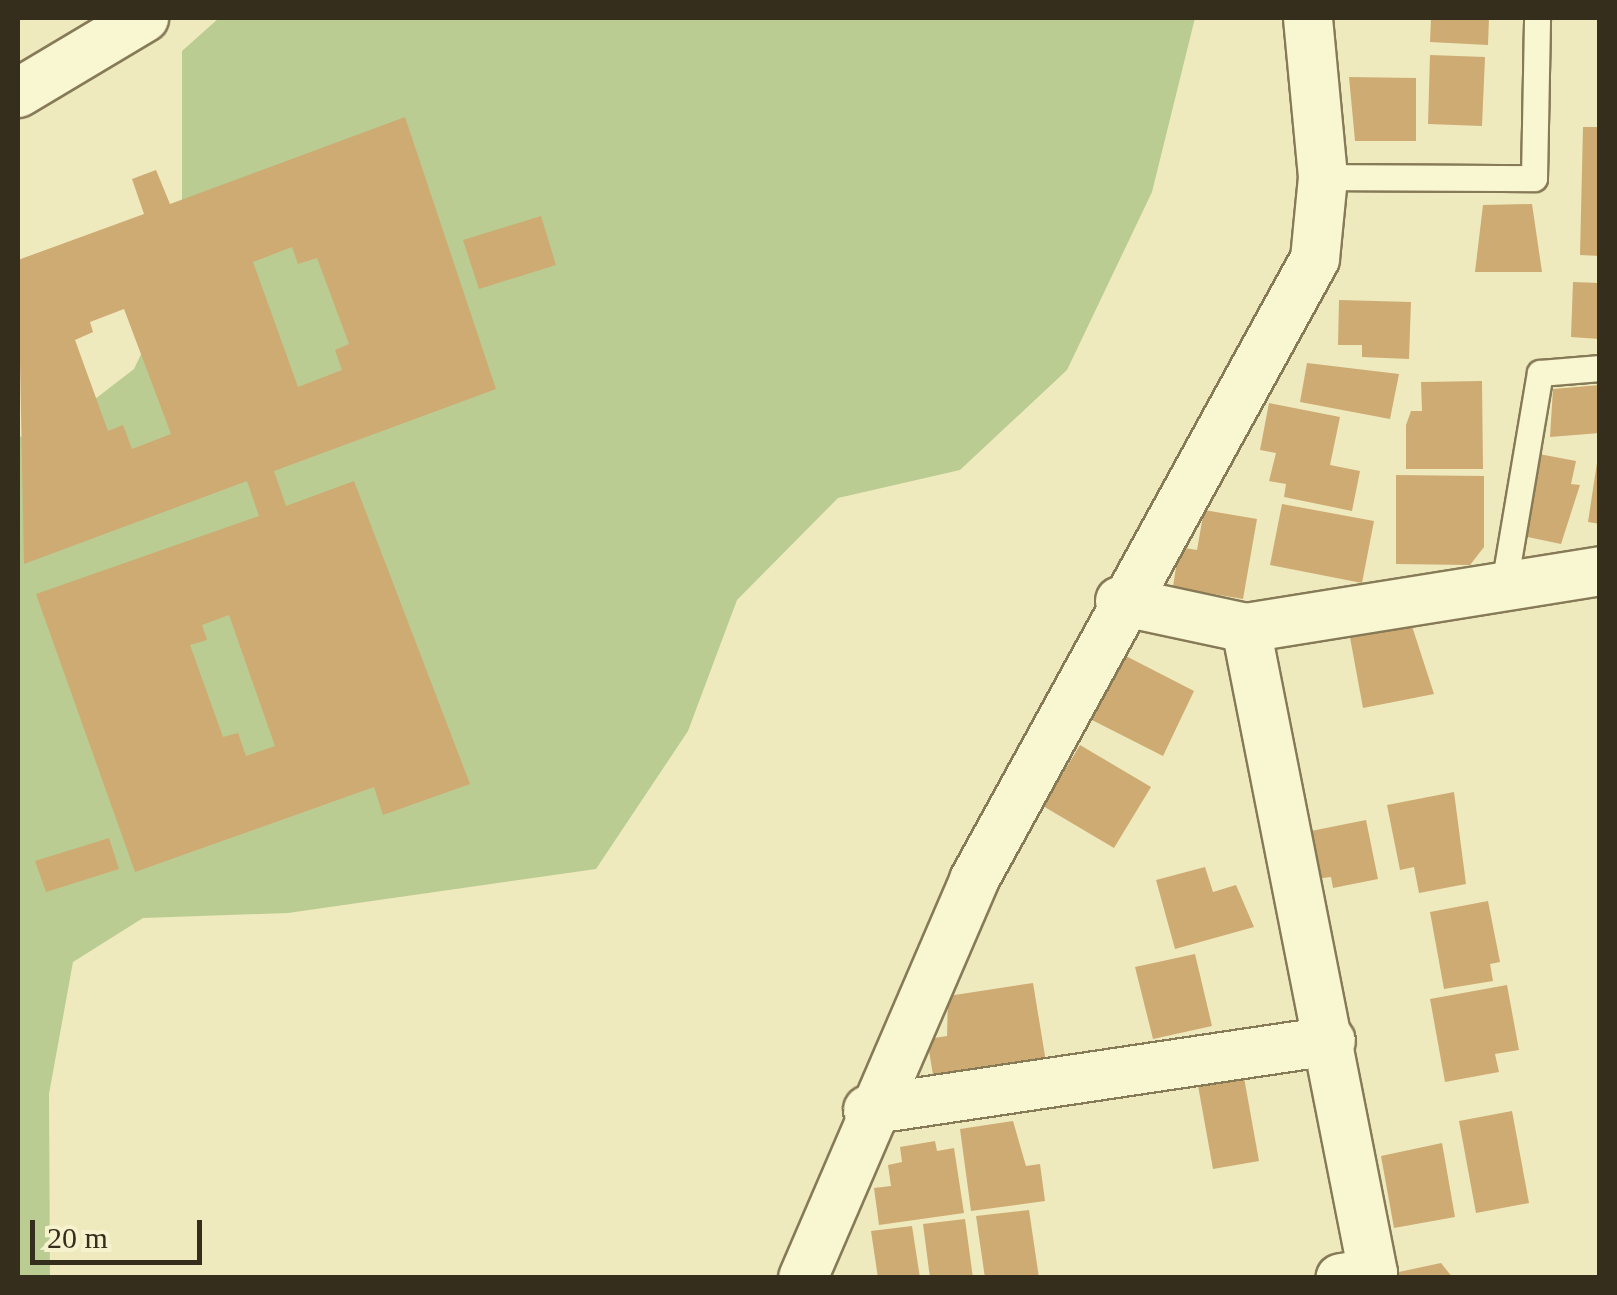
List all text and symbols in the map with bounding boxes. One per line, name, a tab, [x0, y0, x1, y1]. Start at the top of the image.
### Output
scale bar	[35, 1200, 208, 1262]
text: 20 m	[47, 1221, 108, 1254]

